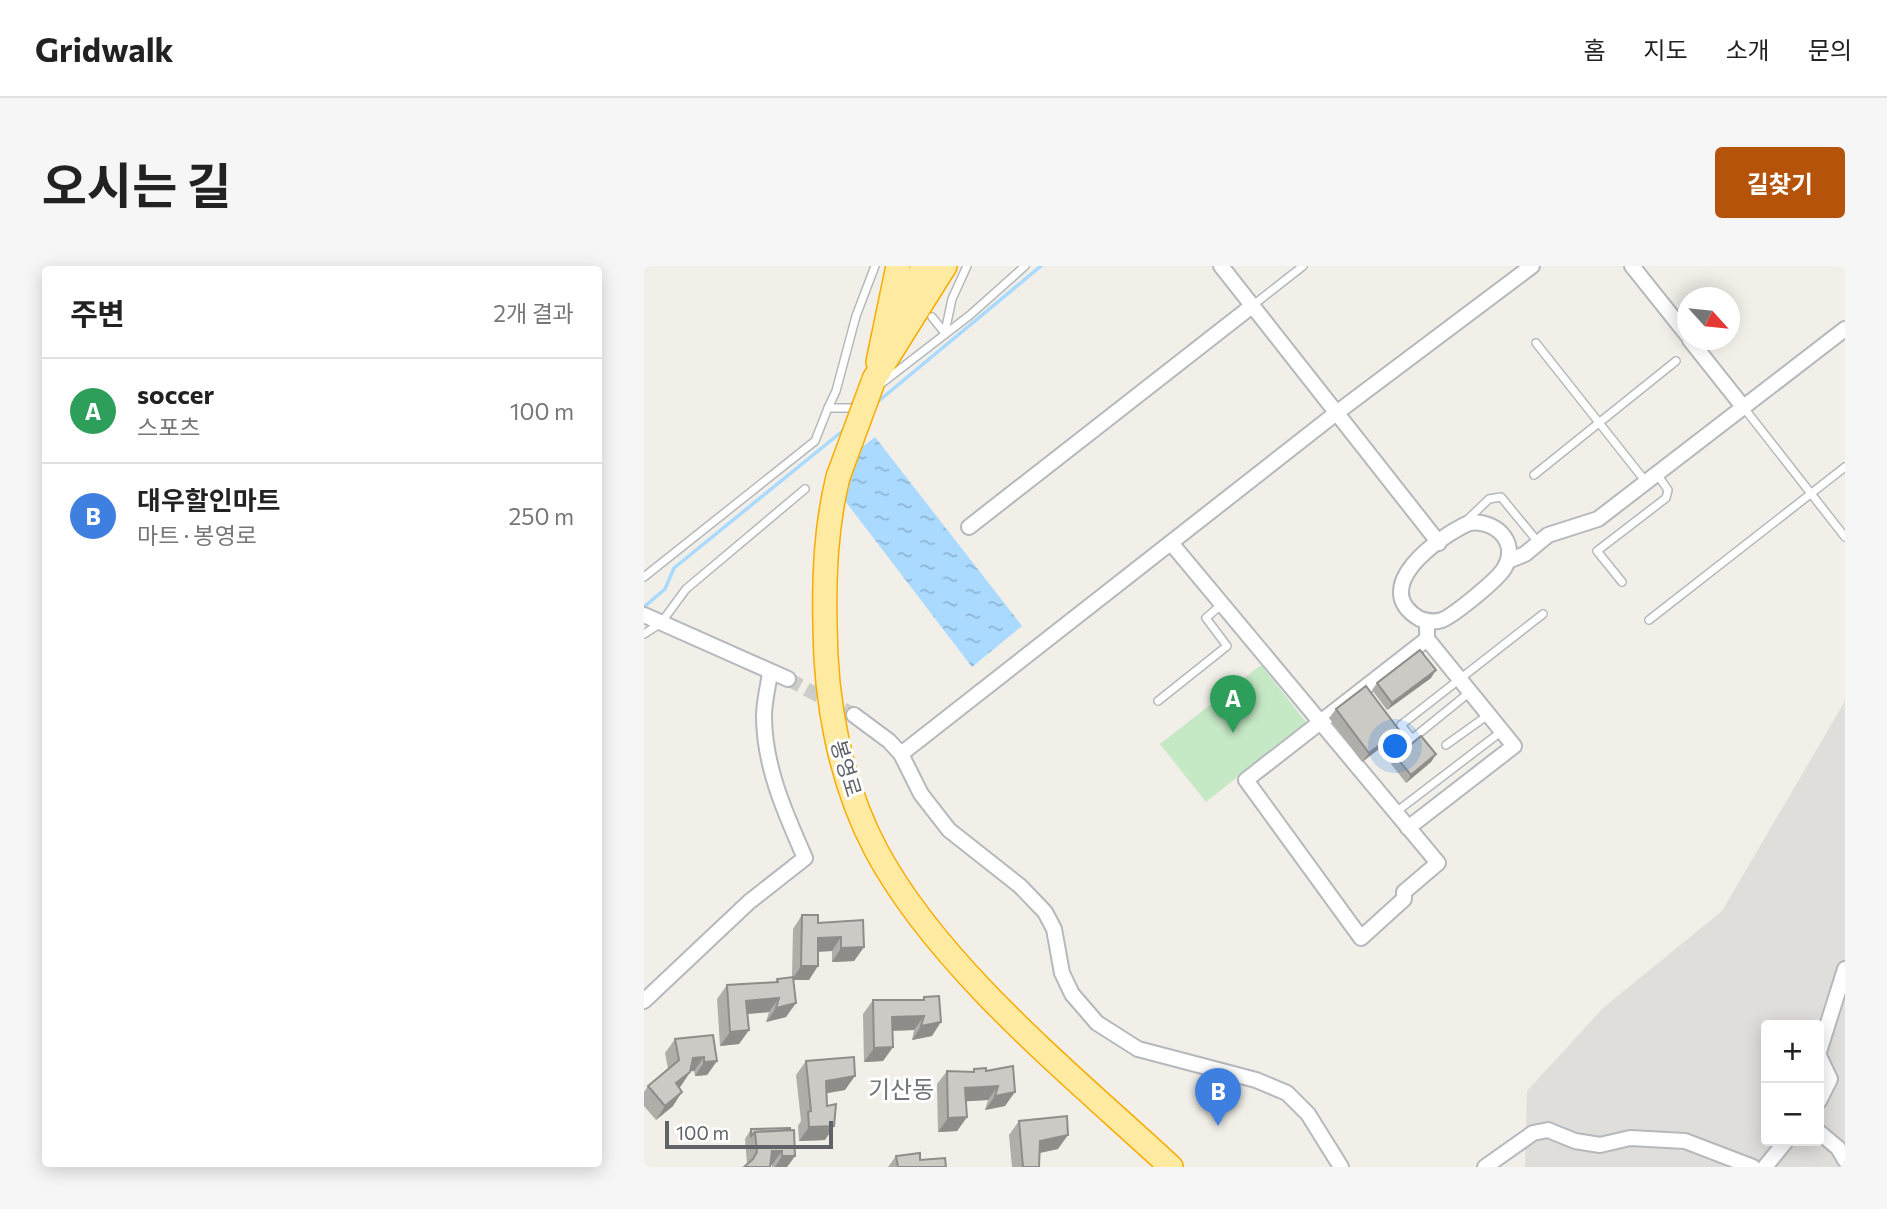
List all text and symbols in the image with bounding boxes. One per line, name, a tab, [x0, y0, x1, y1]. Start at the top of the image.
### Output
text: Gridwalk	[35, 28, 174, 69]
text: 홈	[1583, 35, 1605, 64]
text: 지도	[1643, 35, 1688, 64]
text: 소개	[1726, 35, 1770, 64]
text: 문의	[1808, 35, 1852, 64]
button: 길찾기	[1715, 147, 1845, 218]
text: 오시는 길	[42, 154, 232, 214]
north arrow	[1677, 287, 1740, 350]
text: 주변	[70, 294, 125, 331]
text: 2개 결과	[493, 299, 574, 327]
text: soccer	[137, 378, 214, 409]
text: A	[85, 397, 101, 425]
text: 100 m	[510, 397, 574, 425]
text: 스포츠	[137, 413, 200, 441]
text: 대우할인마트	[137, 484, 281, 515]
text: B	[85, 502, 101, 530]
text: 250 m	[509, 502, 574, 530]
text: 마트 · 봉영로	[137, 521, 257, 549]
pin: A	[1210, 675, 1256, 733]
your location	[1378, 729, 1412, 763]
street label: 봉영로	[827, 737, 867, 799]
map controls	[1761, 1020, 1824, 1146]
button: +	[1761, 1020, 1824, 1083]
pin: B	[1195, 1068, 1241, 1126]
district label: 기산동	[868, 1074, 934, 1103]
button: −	[1761, 1083, 1824, 1146]
scale bar	[665, 1118, 833, 1150]
text: 100 m	[676, 1121, 729, 1144]

